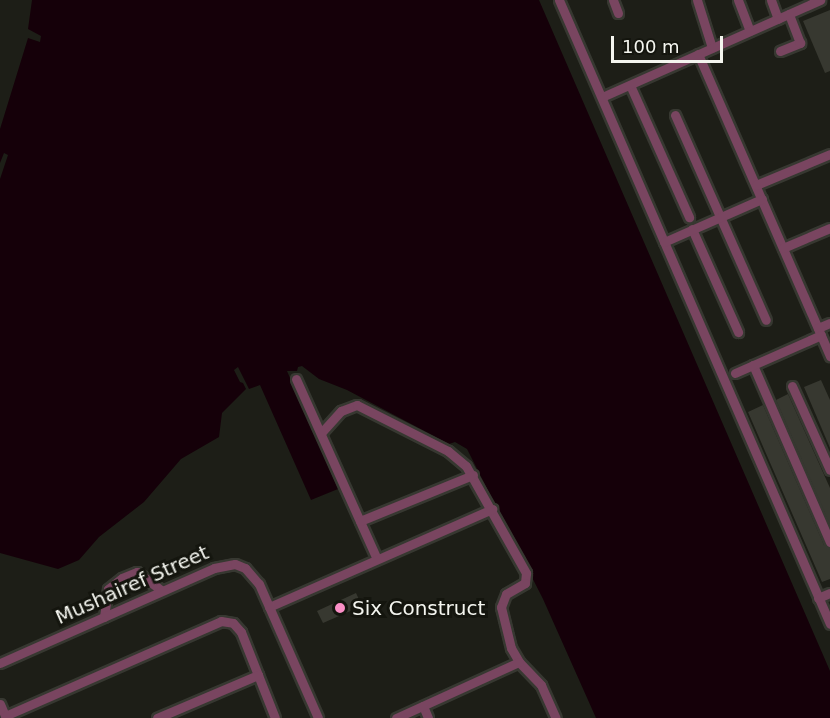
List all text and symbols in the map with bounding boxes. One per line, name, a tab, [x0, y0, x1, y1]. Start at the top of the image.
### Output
scale bar	[614, 24, 726, 62]
text: 100 m	[622, 36, 680, 57]
street label: Mushairef Street	[52, 540, 212, 630]
place label: Six Construct	[352, 596, 485, 620]
marker: Six Construct	[333, 601, 347, 615]

